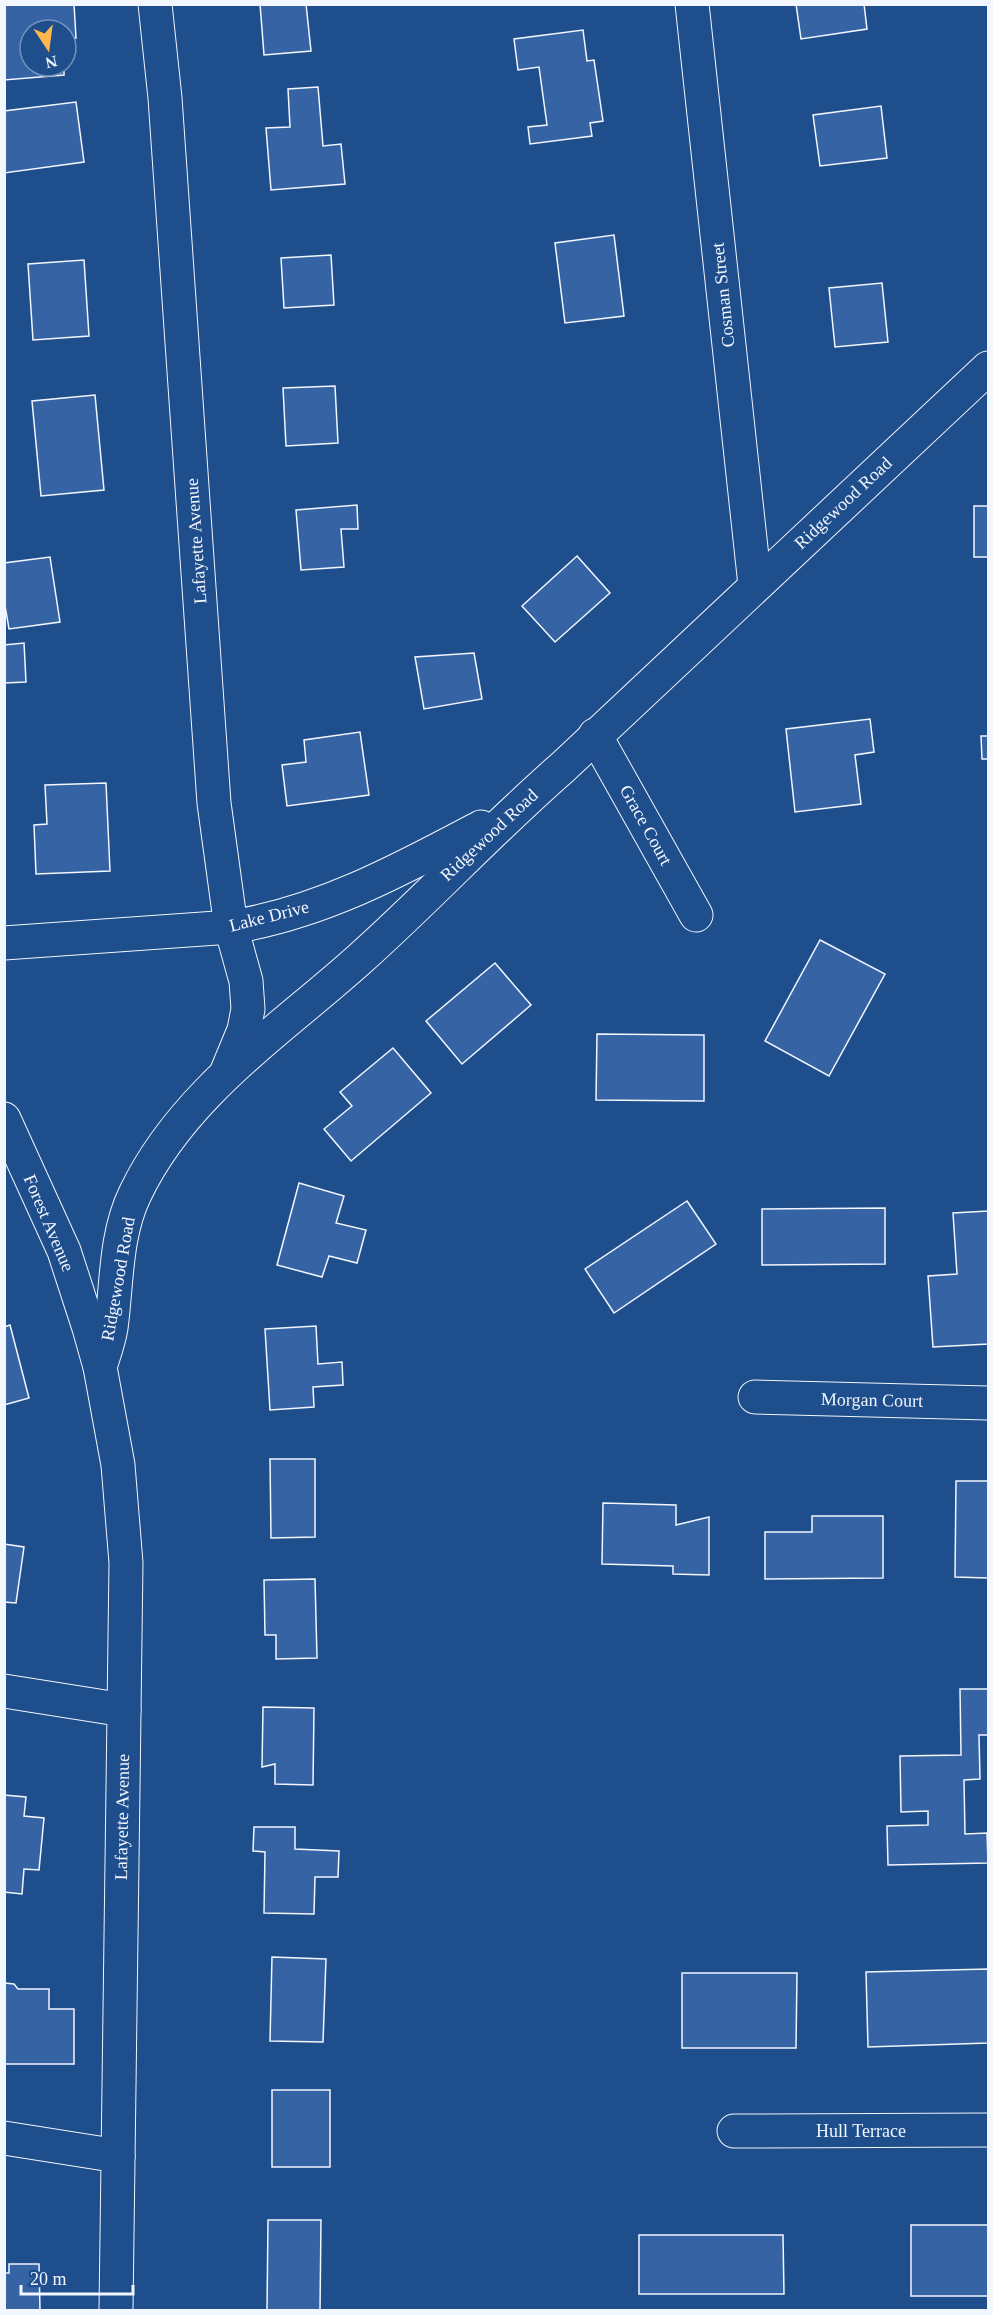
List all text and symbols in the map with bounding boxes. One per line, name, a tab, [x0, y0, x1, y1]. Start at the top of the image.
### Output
north arrow	[18, 18, 78, 78]
text: N	[43, 53, 59, 72]
street label: Cosman Street	[708, 241, 738, 349]
street label: Ridgewood Road	[790, 453, 896, 553]
street label: Lafayette Avenue	[182, 477, 210, 605]
street label: Grace Court	[616, 781, 676, 869]
street label: Ridgewood Road	[436, 785, 542, 885]
street label: Lake Drive	[227, 896, 311, 936]
street label: Forest Avenue	[20, 1172, 78, 1274]
street label: Ridgewood Road	[97, 1215, 139, 1343]
street label: Morgan Court	[821, 1389, 923, 1411]
street label: Lafayette Avenue	[111, 1754, 133, 1880]
street label: Hull Terrace	[816, 2121, 906, 2141]
scale bar	[21, 2258, 134, 2296]
text: 20 m	[30, 2269, 67, 2289]

